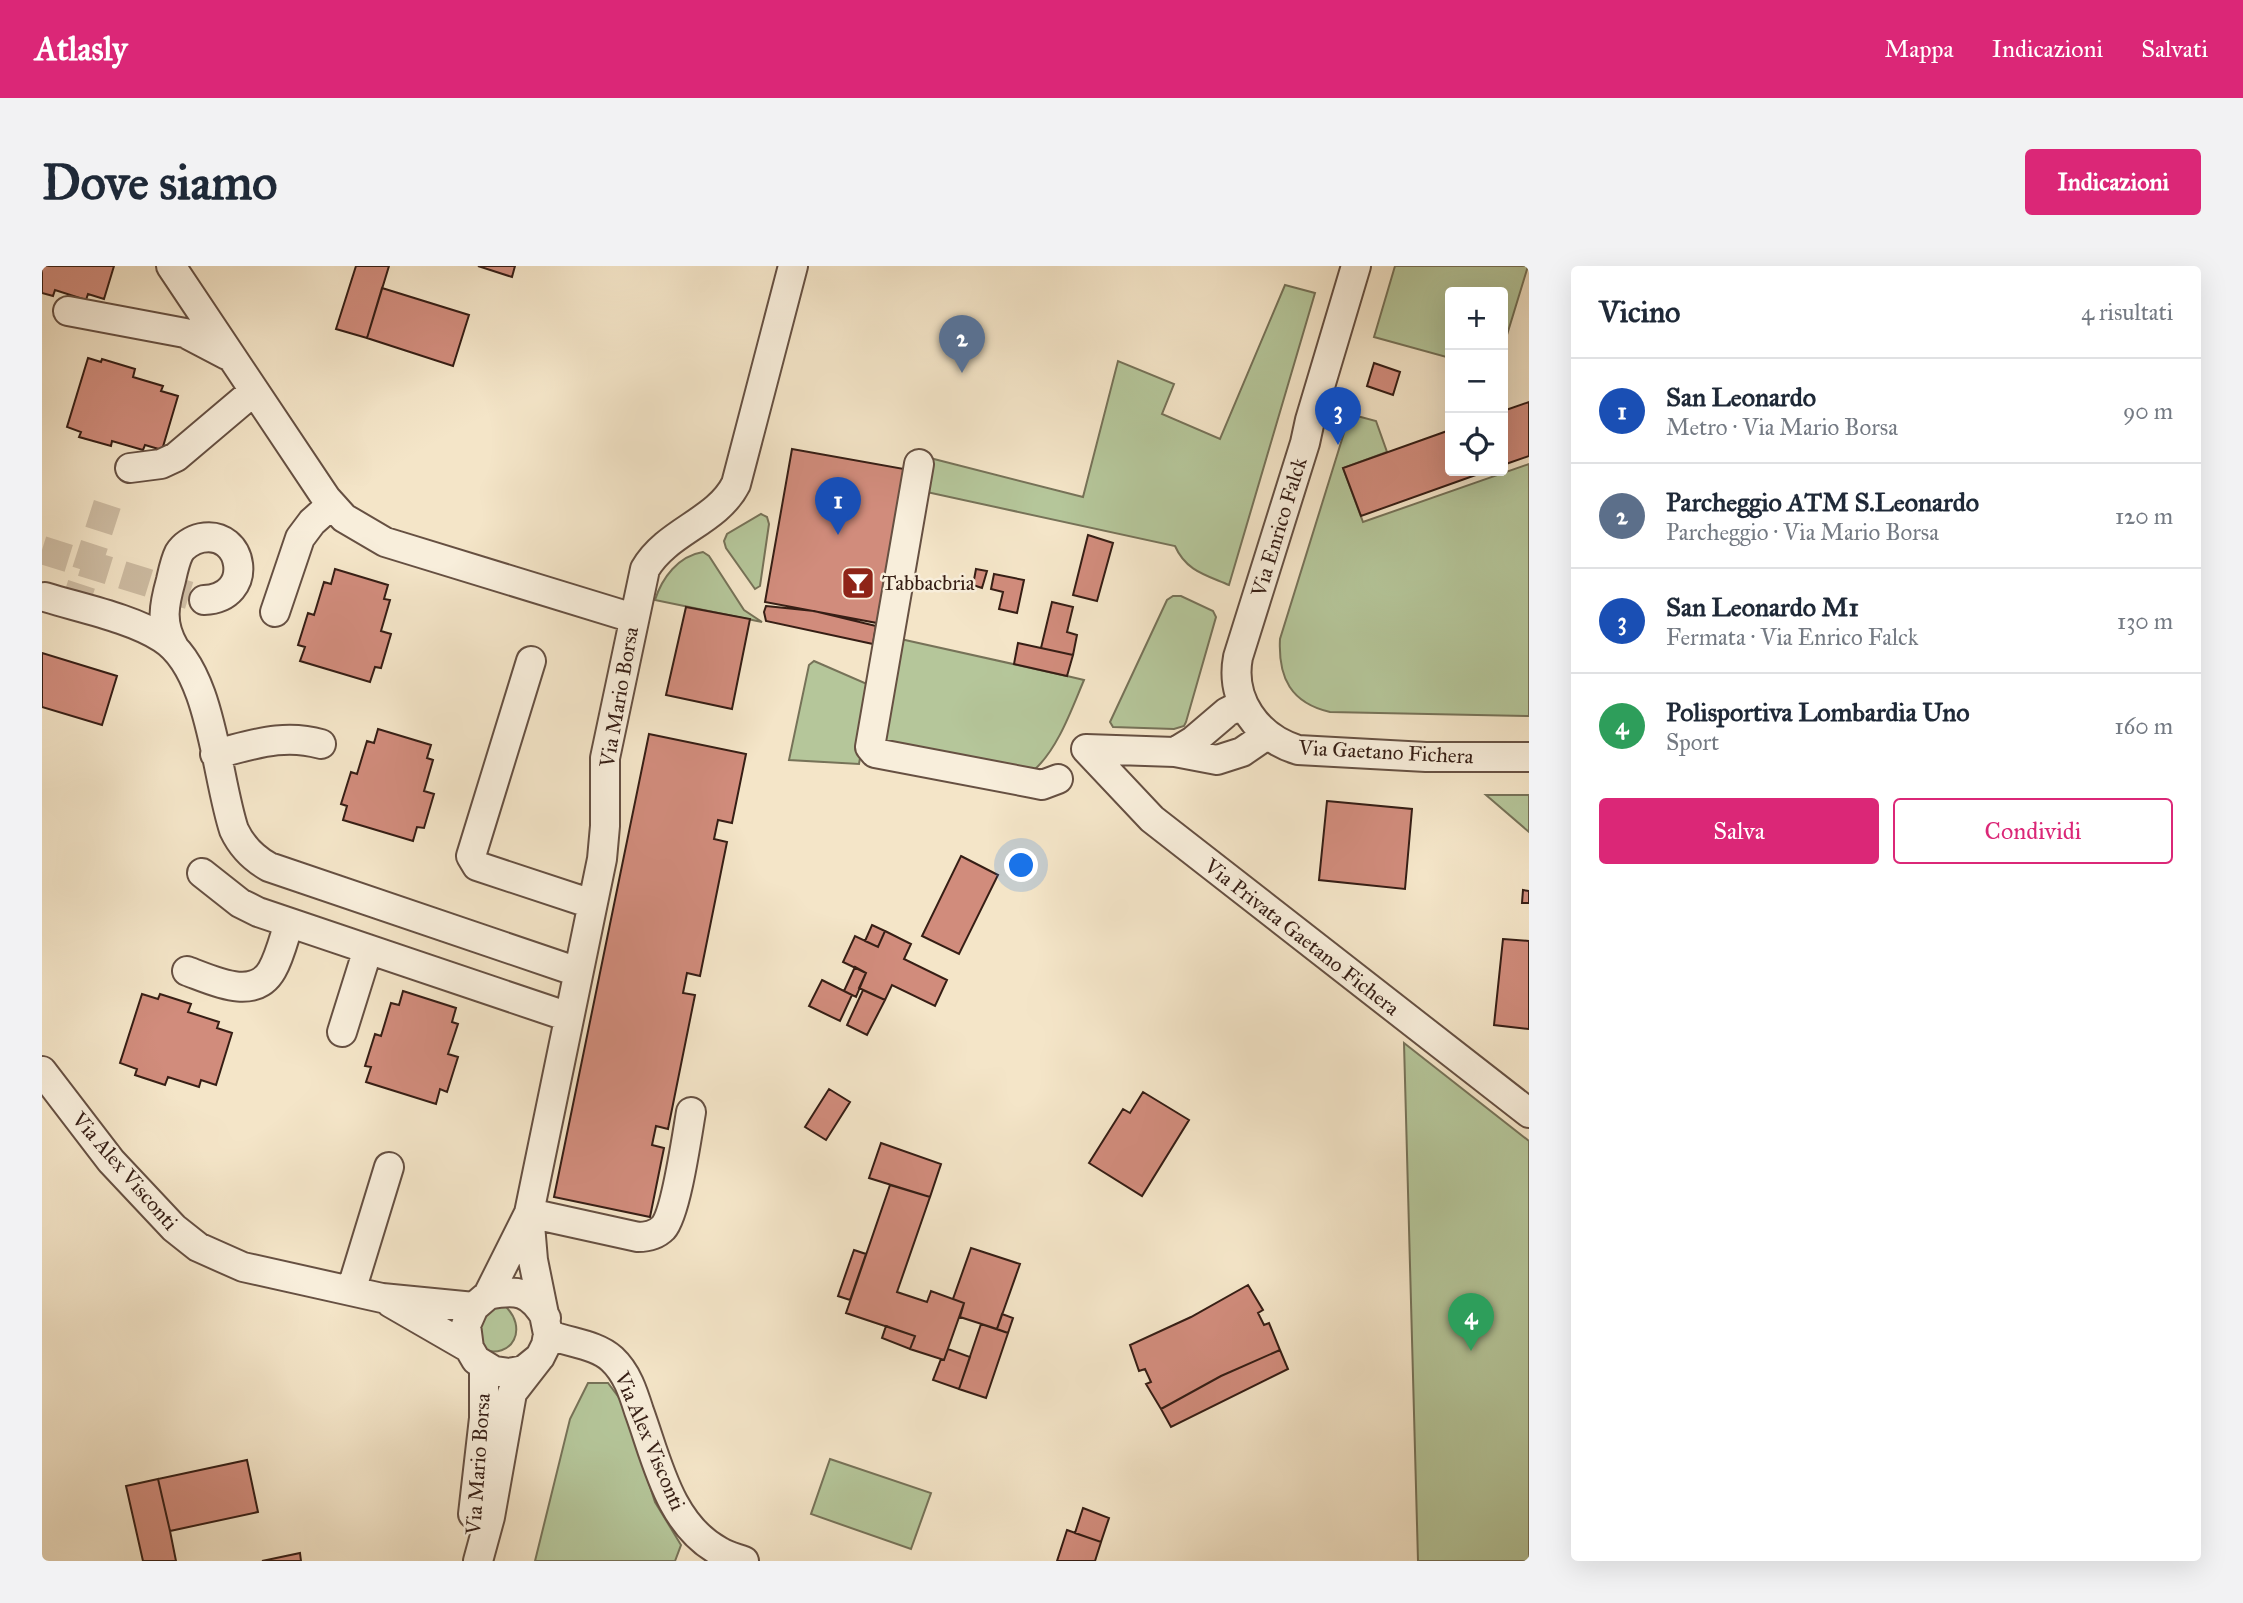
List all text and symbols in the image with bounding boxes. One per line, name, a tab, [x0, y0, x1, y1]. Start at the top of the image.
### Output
text: Atlasly	[35, 29, 127, 69]
text: Mappa	[1885, 34, 1954, 64]
text: Indicazioni	[1992, 34, 2103, 64]
text: Salvati	[2141, 34, 2208, 64]
button: Indicazioni	[2025, 149, 2201, 215]
text: Dove siamo	[42, 153, 277, 212]
map controls	[1445, 287, 1508, 476]
button: +	[1445, 287, 1508, 350]
text: Vicino	[1599, 294, 1680, 330]
text: 4 risultati	[2081, 298, 2173, 326]
pin: 2	[939, 315, 985, 373]
button: −	[1445, 350, 1508, 413]
text: San Leonardo	[1666, 381, 1816, 413]
pin: 3	[1315, 387, 1361, 445]
text: 1	[1617, 397, 1627, 425]
text: 90 m	[2123, 397, 2173, 425]
button: locate	[1445, 413, 1508, 476]
text: Metro · Via Mario Borsa	[1666, 413, 1898, 441]
street label: Via Enrico Falck	[1245, 454, 1313, 601]
pin: 1	[815, 477, 861, 535]
text: Parcheggio ATM S.Leonardo	[1666, 486, 1979, 518]
text: 2	[1616, 502, 1628, 530]
text: 120 m	[2115, 502, 2173, 530]
text: Parcheggio · Via Mario Borsa	[1666, 518, 1939, 546]
bar icon: Tabbacbria	[839, 564, 877, 602]
place label: Tabbacbria	[882, 570, 975, 596]
text: San Leonardo M1	[1666, 591, 1859, 623]
text: 3	[1617, 607, 1627, 635]
text: 130 m	[2117, 607, 2173, 635]
text: Fermata · Via Enrico Falck	[1666, 623, 1918, 651]
street label: Via Mario Borsa	[594, 625, 644, 770]
text: Polisportiva Lombardia Uno	[1666, 696, 1970, 728]
text: 4	[1616, 712, 1628, 740]
text: 160 m	[2115, 712, 2173, 740]
text: Sport	[1666, 728, 1719, 756]
street label: Via Gaetano Fichera	[1297, 734, 1474, 770]
button: Salva	[1599, 798, 1879, 864]
button: Condividi	[1893, 798, 2173, 864]
your location	[1004, 848, 1038, 882]
street label: Via Privata Gaetano Fichera	[1199, 852, 1405, 1021]
street label: Via Alex Visconti	[66, 1106, 184, 1236]
pin: 4	[1448, 1293, 1494, 1351]
street label: Via Alex Visconti	[609, 1367, 691, 1514]
street label: Via Mario Borsa	[460, 1392, 496, 1537]

